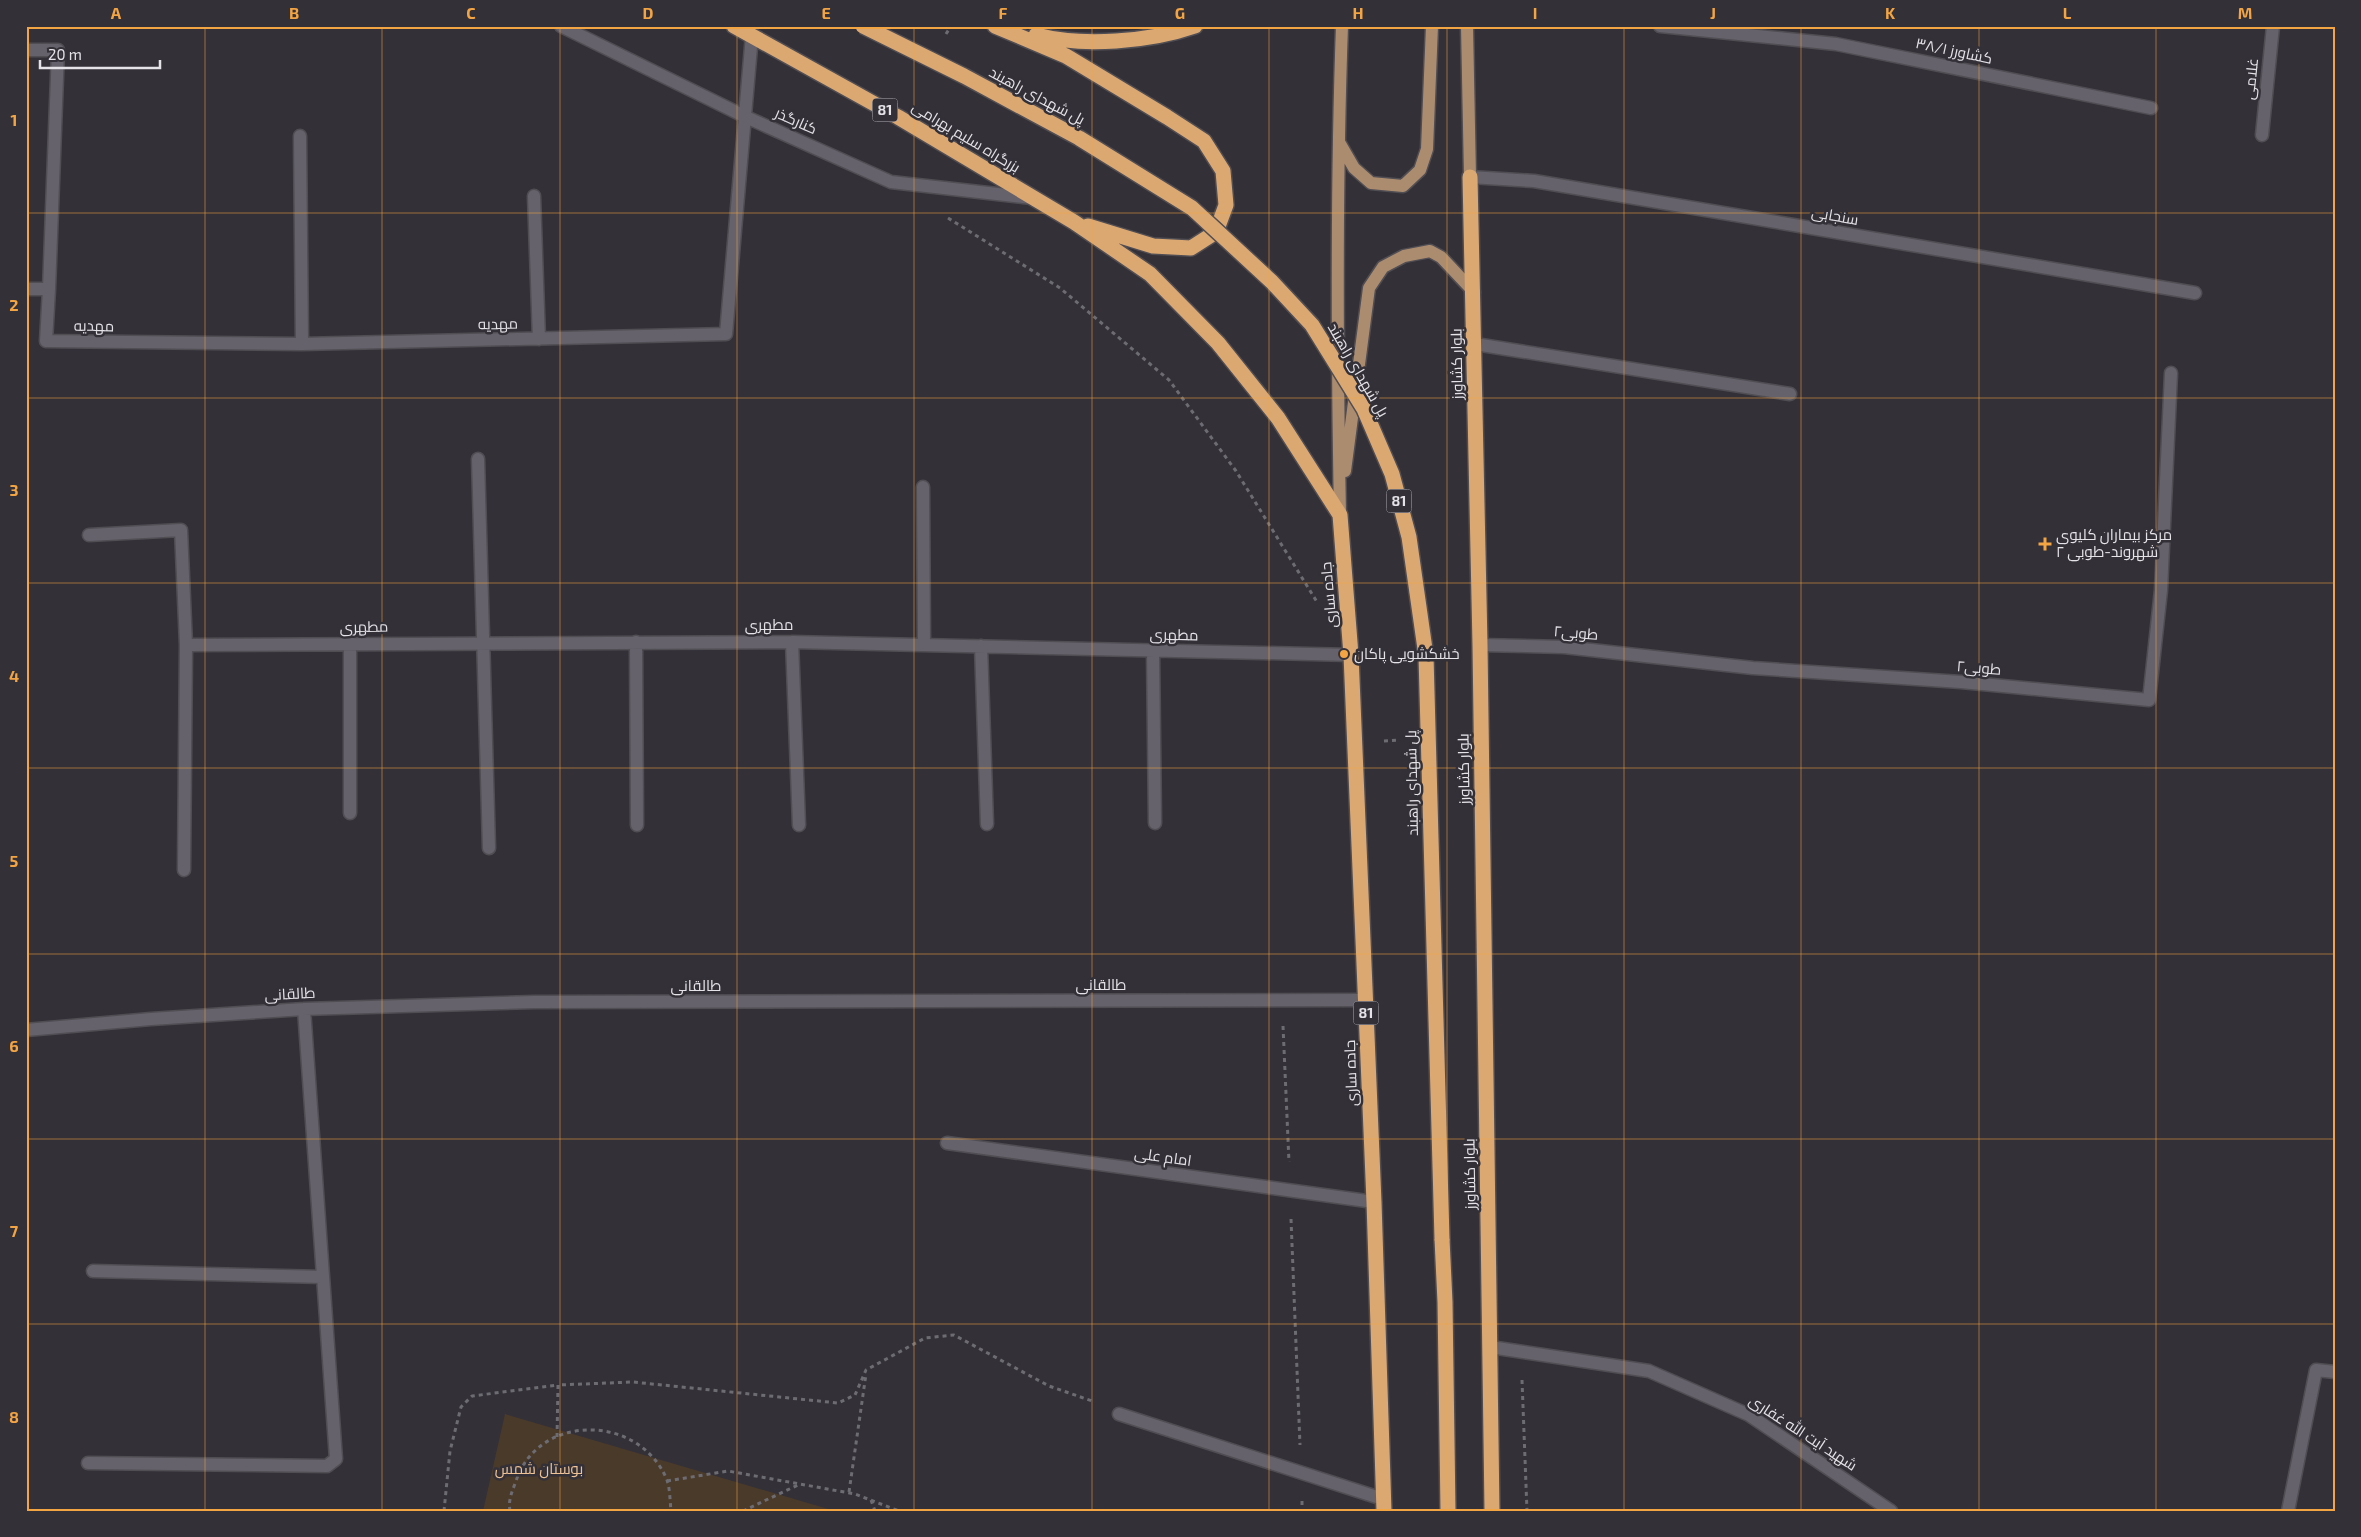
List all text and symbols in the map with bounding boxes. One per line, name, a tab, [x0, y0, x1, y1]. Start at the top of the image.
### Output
text: A	[111, 3, 122, 22]
text: B	[289, 3, 299, 22]
text: C	[466, 3, 476, 22]
text: D	[643, 3, 654, 22]
text: E	[821, 3, 831, 22]
text: F	[999, 3, 1008, 22]
text: G	[1175, 3, 1185, 22]
text: H	[1352, 3, 1364, 22]
text: I	[1533, 3, 1537, 22]
text: J	[1710, 3, 1716, 22]
text: K	[1885, 3, 1896, 22]
text: L	[2063, 3, 2072, 22]
text: M	[2238, 3, 2252, 22]
street label: کشاورز ۳۸/۱	[1914, 33, 1994, 68]
scale bar	[40, 38, 160, 70]
text: 20 m	[48, 45, 82, 63]
street label: غلامی	[2239, 57, 2263, 101]
street label: پل شهدای راهبند	[986, 62, 1088, 130]
street label: بزرگراه سلیم بهرامی	[908, 97, 1024, 177]
road number: 81	[872, 98, 898, 122]
street label: کنارگذر	[771, 102, 820, 138]
text: 1	[11, 110, 17, 129]
street label: سنجابی	[1810, 202, 1860, 230]
text: 2	[9, 295, 19, 314]
street label: مهدیه	[478, 314, 518, 334]
street label: مهدیه	[74, 316, 114, 336]
street label: پل شهدای راهبند	[1323, 319, 1393, 421]
street label: بلوار کشاورز	[1446, 328, 1467, 401]
text: 3	[9, 480, 19, 499]
road number: 81	[1386, 490, 1412, 512]
place label: مرکز بیماران کلیوی شهروند-طوبی ۲	[2056, 525, 2172, 562]
marker: مرکز بیماران کلیوی شهروند-طوبی ۲	[2038, 537, 2052, 551]
street label: جاده ساری	[1316, 561, 1342, 629]
street label: مطهری	[745, 615, 793, 635]
street label: مطهری	[339, 617, 389, 637]
street label: طوبی۲	[1553, 621, 1599, 645]
street label: مطهری	[1149, 625, 1199, 645]
place label: خشکشویی پاکان	[1354, 644, 1460, 664]
marker: خشکشویی پاکان	[1338, 648, 1350, 660]
street label: طوبی۲	[1956, 656, 2002, 680]
text: 4	[9, 666, 19, 685]
street label: پل شهدای راهبند	[1401, 730, 1423, 836]
street label: بلوار کشاورز	[1453, 733, 1474, 806]
text: 5	[10, 851, 19, 870]
street label: طالقانی	[1076, 975, 1126, 995]
street label: طالقانی	[671, 976, 721, 996]
street label: طالقانی	[264, 983, 316, 1005]
road number: 81	[1354, 1001, 1378, 1024]
text: 6	[9, 1036, 19, 1055]
street label: جاده ساری	[1340, 1040, 1362, 1106]
street label: بلوار کشاورز	[1459, 1138, 1480, 1211]
street label: امام علی	[1133, 1143, 1193, 1171]
text: 7	[10, 1221, 19, 1240]
street label: شهید آیت الله غفاری	[1745, 1391, 1861, 1475]
text: 8	[9, 1407, 19, 1426]
park label: بوستان شمس	[495, 1459, 583, 1479]

